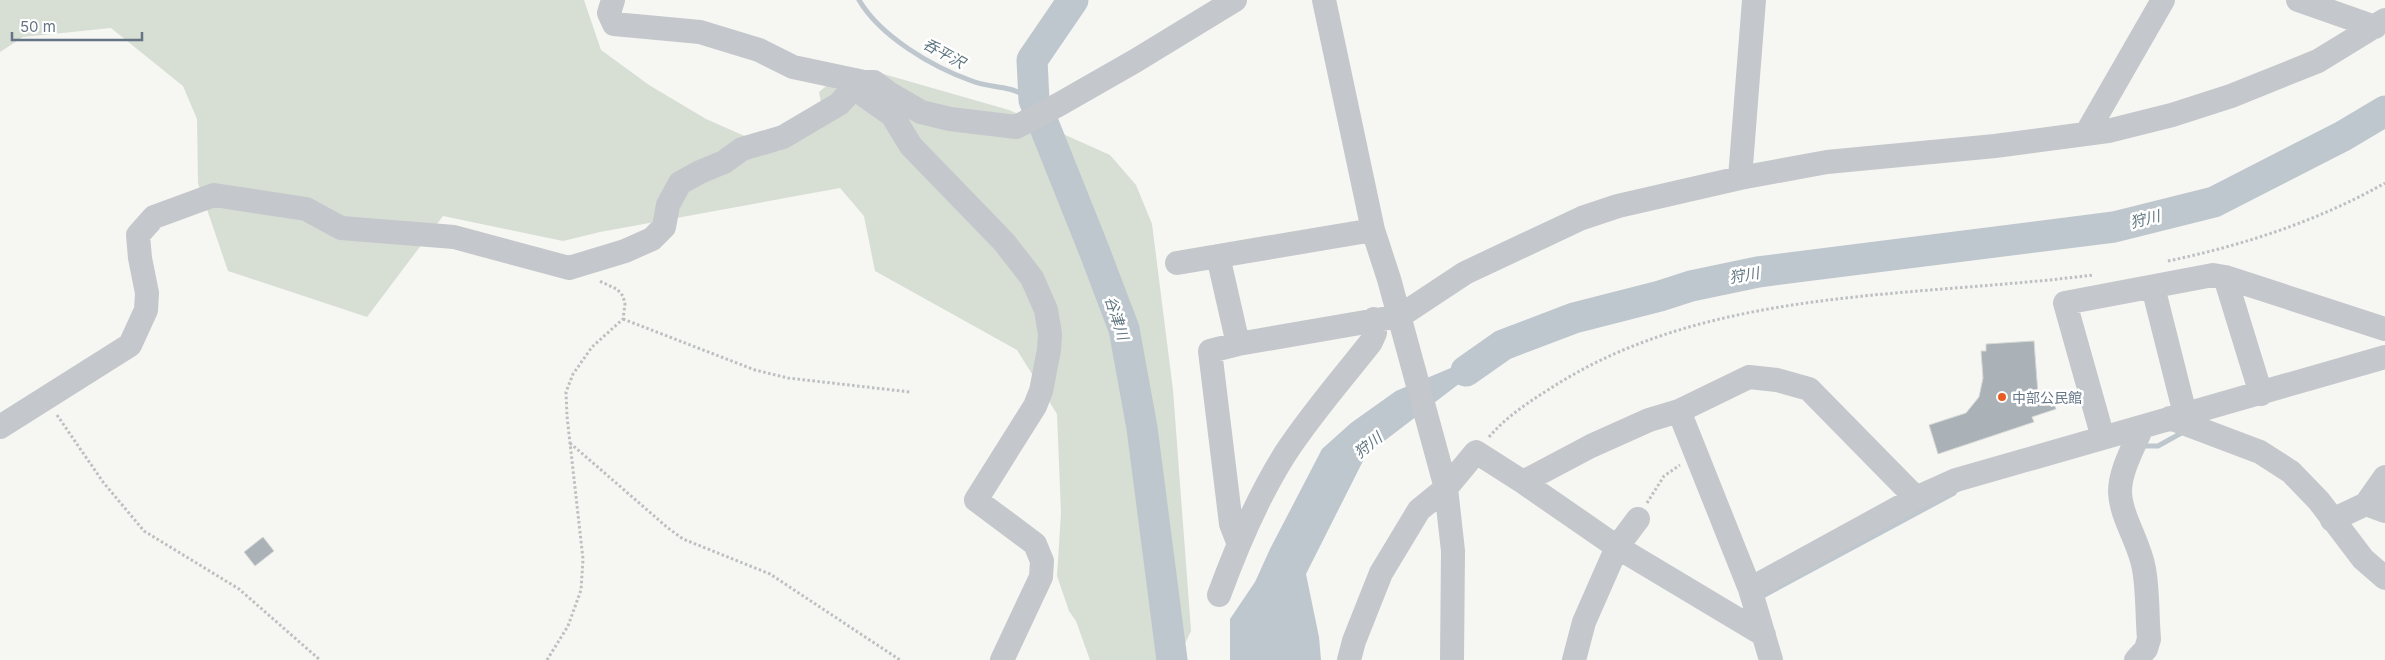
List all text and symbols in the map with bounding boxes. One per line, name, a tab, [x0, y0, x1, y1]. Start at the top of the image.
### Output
scale bar	[12, 10, 142, 42]
text: 50 m	[20, 17, 56, 36]
water label: 呑平沢	[920, 34, 970, 73]
water label: 狩川	[2128, 206, 2164, 232]
water label: 狩川	[1728, 263, 1762, 287]
water label: 谷津川	[1101, 294, 1134, 344]
place label: 中部公民館	[2012, 389, 2082, 406]
marker: 中部公民館	[1996, 391, 2008, 403]
water label: 狩川	[1350, 427, 1387, 462]

